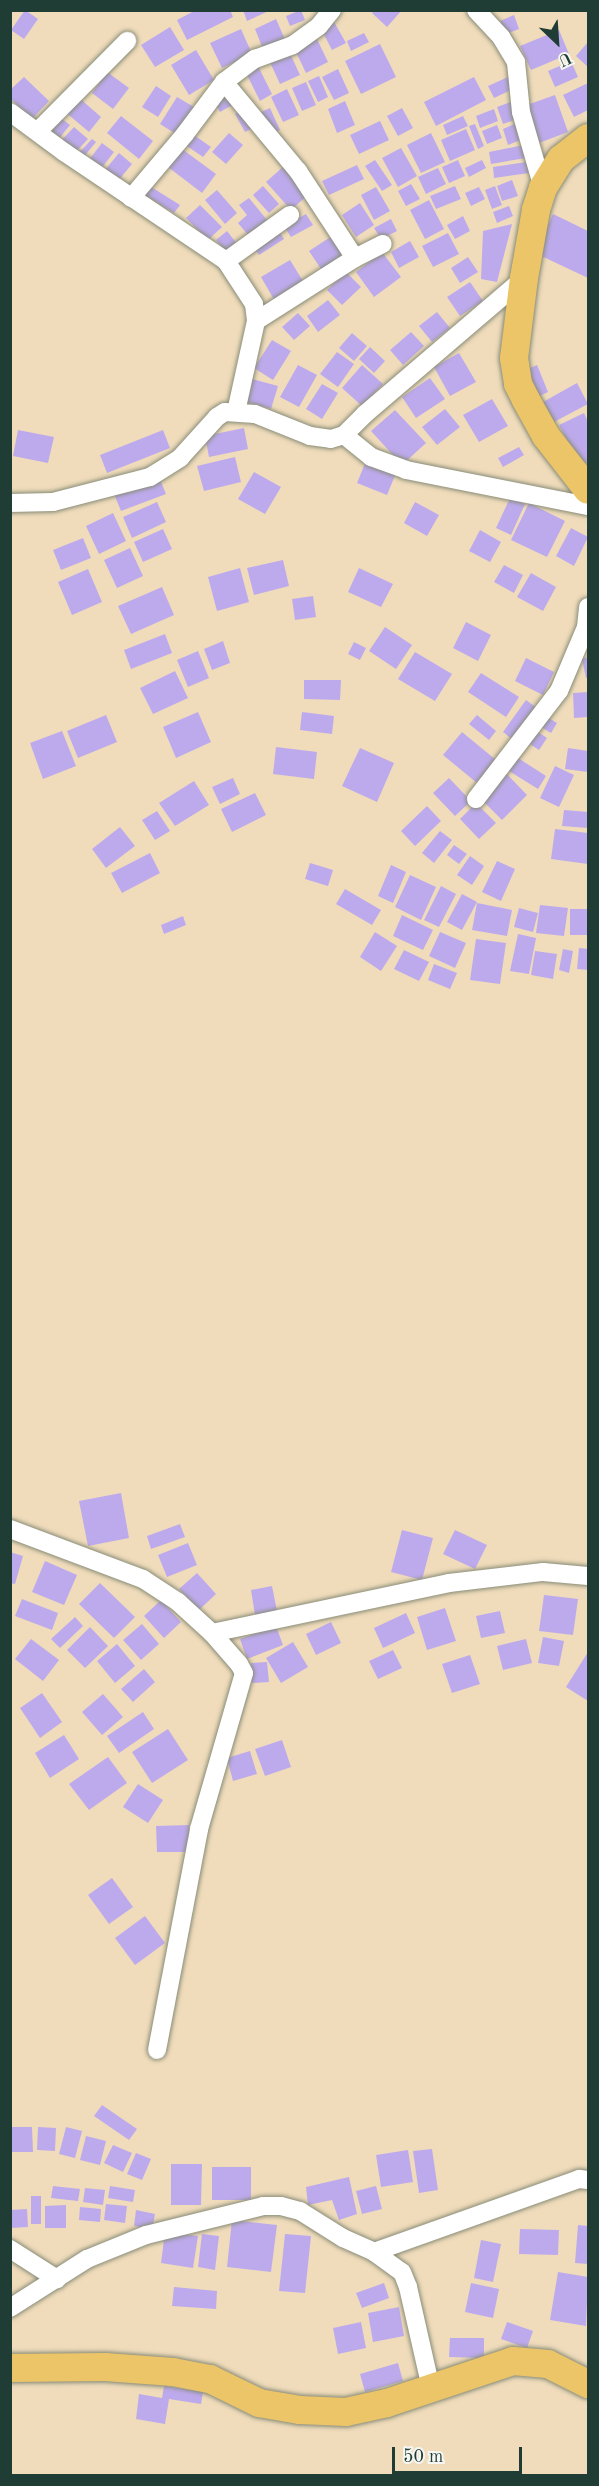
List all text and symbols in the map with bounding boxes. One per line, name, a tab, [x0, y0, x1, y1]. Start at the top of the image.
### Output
north arrow	[527, 12, 587, 72]
text: U	[555, 48, 574, 68]
scale bar	[395, 2435, 526, 2473]
text: 50 m	[403, 2448, 443, 2466]

